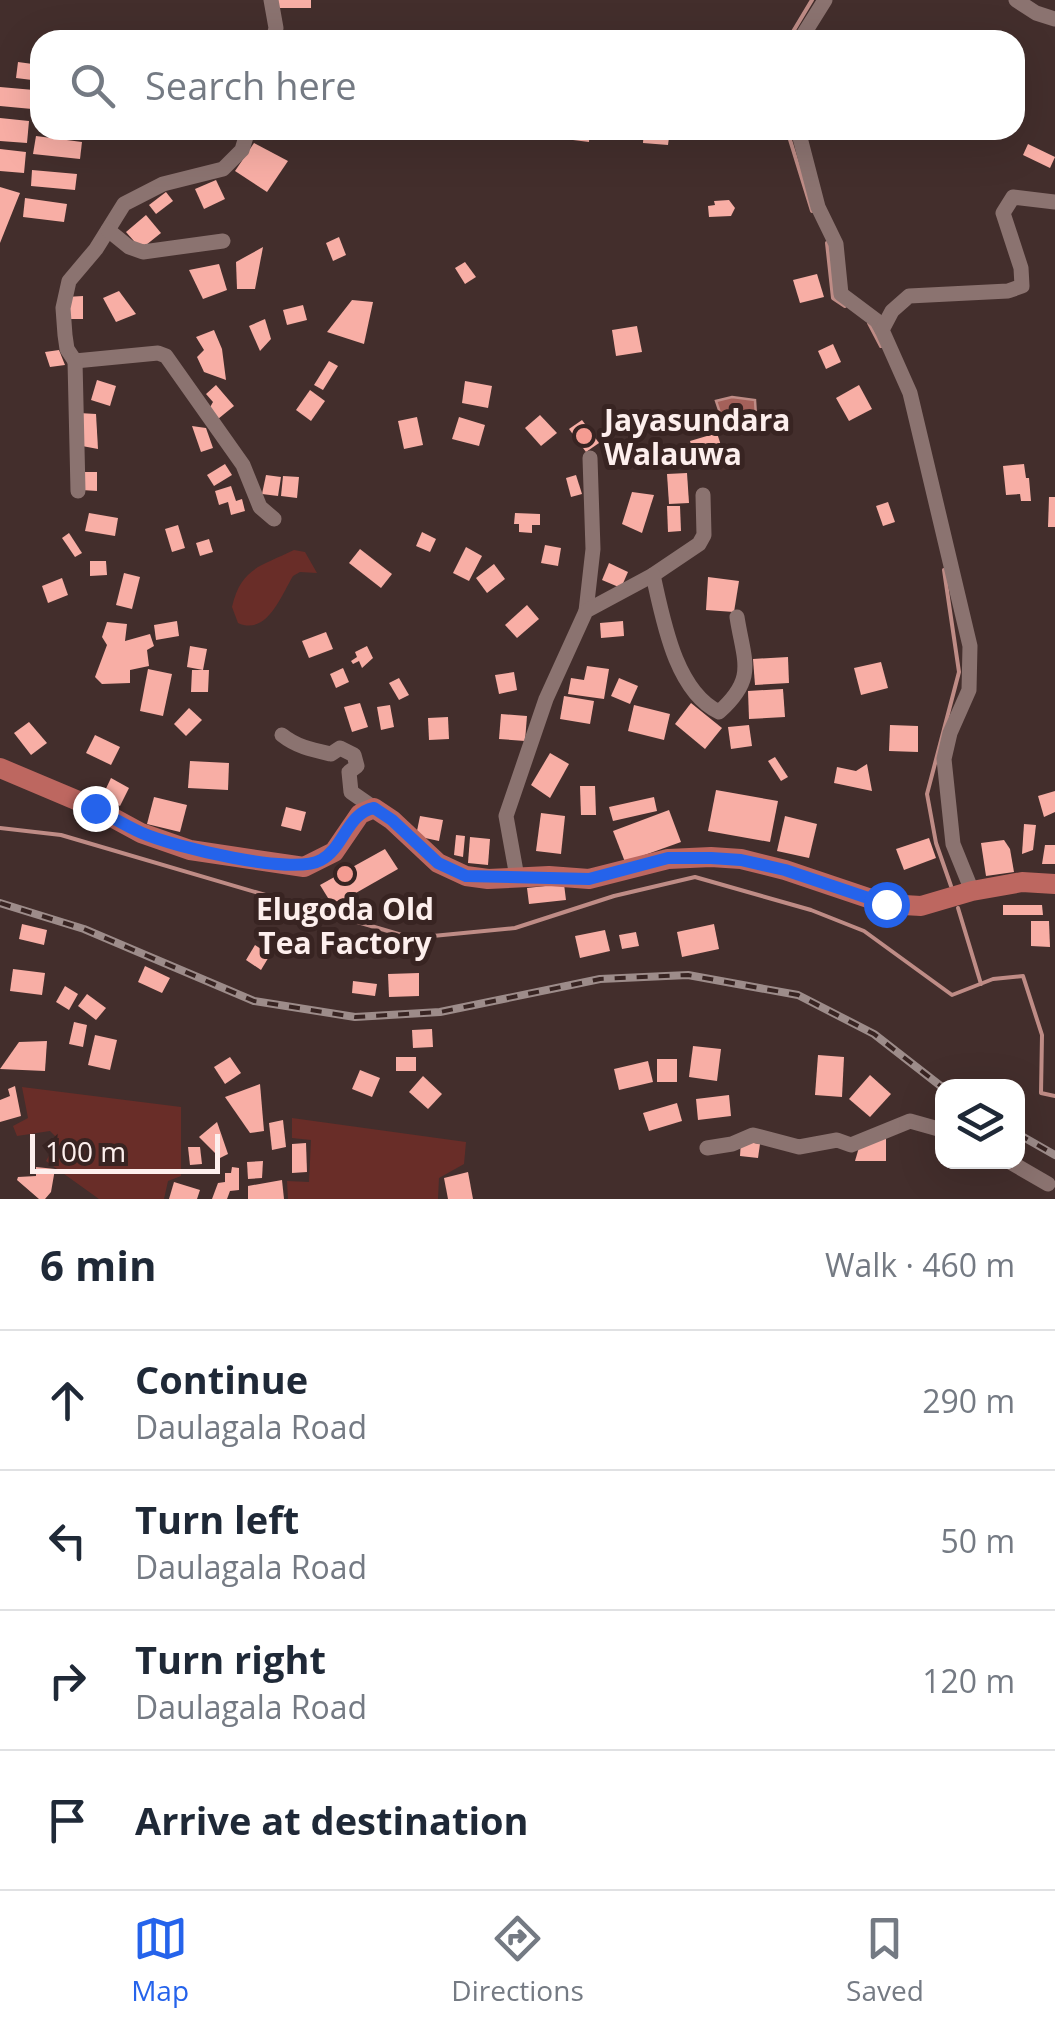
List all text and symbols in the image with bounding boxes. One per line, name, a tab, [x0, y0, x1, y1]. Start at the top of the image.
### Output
search box	[30, 30, 1025, 140]
icon: search	[65, 58, 120, 113]
text: Search here	[145, 59, 357, 111]
place label: Jayasundara Walauwa	[601, 399, 790, 474]
marker: Jayasundara Walauwa	[573, 425, 595, 447]
route end	[73, 786, 119, 832]
marker: Elugoda Old Tea Factory	[334, 863, 356, 885]
route start	[864, 882, 910, 928]
place label: Elugoda Old Tea Factory	[256, 888, 434, 963]
map controls	[935, 1079, 1025, 1169]
button: layers	[935, 1079, 1025, 1169]
scale bar	[30, 1129, 220, 1174]
text: 100 m	[45, 1132, 126, 1170]
text: 6 min	[40, 1236, 157, 1293]
text: Walk · 460 m	[825, 1243, 1015, 1286]
text: Continue	[135, 1353, 308, 1405]
icon: ahead	[40, 1373, 95, 1428]
text: 290 m	[922, 1379, 1015, 1422]
text: Daulagala Road	[135, 1405, 367, 1448]
text: Turn left	[135, 1493, 299, 1545]
icon: left	[40, 1513, 95, 1568]
text: 50 m	[940, 1519, 1015, 1562]
text: Daulagala Road	[135, 1545, 367, 1588]
text: Turn right	[135, 1633, 326, 1685]
icon: right	[40, 1653, 95, 1708]
text: 120 m	[922, 1659, 1015, 1702]
text: Daulagala Road	[135, 1685, 367, 1728]
icon: arrive	[40, 1793, 95, 1848]
text: Arrive at destination	[135, 1794, 529, 1846]
tab: Map	[131, 1911, 189, 2009]
tab: Directions	[451, 1911, 584, 2009]
tab: Saved	[846, 1911, 924, 2009]

